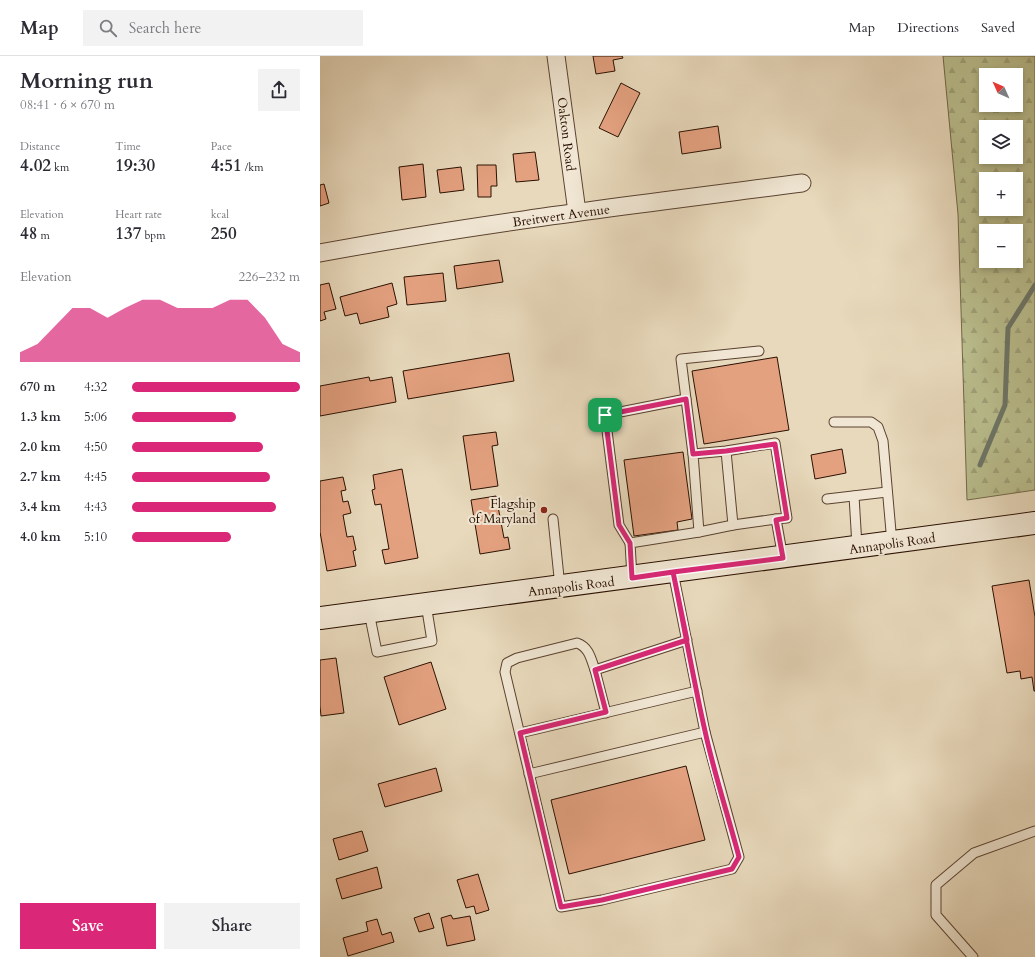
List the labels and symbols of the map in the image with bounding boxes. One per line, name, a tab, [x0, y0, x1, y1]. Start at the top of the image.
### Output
north arrow	[979, 68, 1023, 112]
street label: Oakton Road	[553, 96, 579, 172]
street label: Breitwert Avenue	[511, 200, 611, 232]
pin	[588, 398, 622, 432]
place label: Flagship of Maryland	[469, 495, 536, 528]
marker: Flagship of Maryland	[539, 505, 549, 515]
street label: Annapolis Road	[848, 529, 937, 559]
street label: Annapolis Road	[527, 573, 615, 601]

